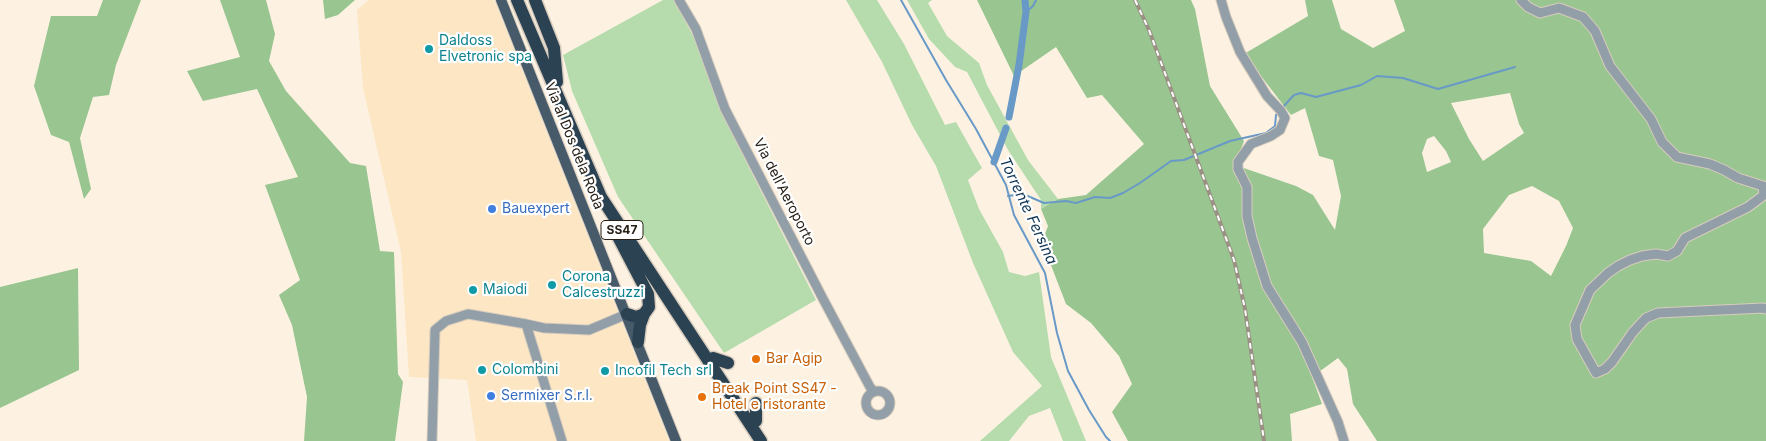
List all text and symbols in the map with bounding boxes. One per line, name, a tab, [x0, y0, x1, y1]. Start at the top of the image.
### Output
place label: Daldoss Elvetronic spa	[439, 33, 532, 65]
marker: Daldoss Elvetronic spa	[423, 43, 435, 55]
street label: Via al Dos dela Roda	[541, 80, 607, 212]
street label: Via dell'Aeroporto	[750, 136, 818, 248]
water label: Torrente Fersina	[995, 155, 1061, 267]
place label: Bauexpert	[502, 201, 570, 217]
marker: Bauexpert	[486, 203, 498, 215]
road number: SS47	[601, 220, 643, 240]
place label: Corona Calcestruzzi	[562, 269, 644, 302]
marker: Corona Calcestruzzi	[546, 279, 558, 291]
place label: Maiodi	[483, 282, 527, 298]
marker: Maiodi	[467, 284, 479, 296]
place label: Bar Agip	[766, 351, 822, 367]
marker: Bar Agip	[750, 353, 762, 365]
place label: Colombini	[492, 362, 558, 378]
place label: Incofil Tech srl	[615, 363, 712, 379]
marker: Colombini	[476, 364, 488, 376]
marker: Incofil Tech srl	[599, 365, 611, 377]
place label: Break Point SS47 - Hotel e ristorante	[712, 381, 837, 414]
place label: Sermixer S.r.l.	[501, 388, 593, 404]
marker: Sermixer S.r.l.	[485, 390, 497, 402]
marker: Break Point SS47 - Hotel e ristorante	[696, 391, 708, 403]

